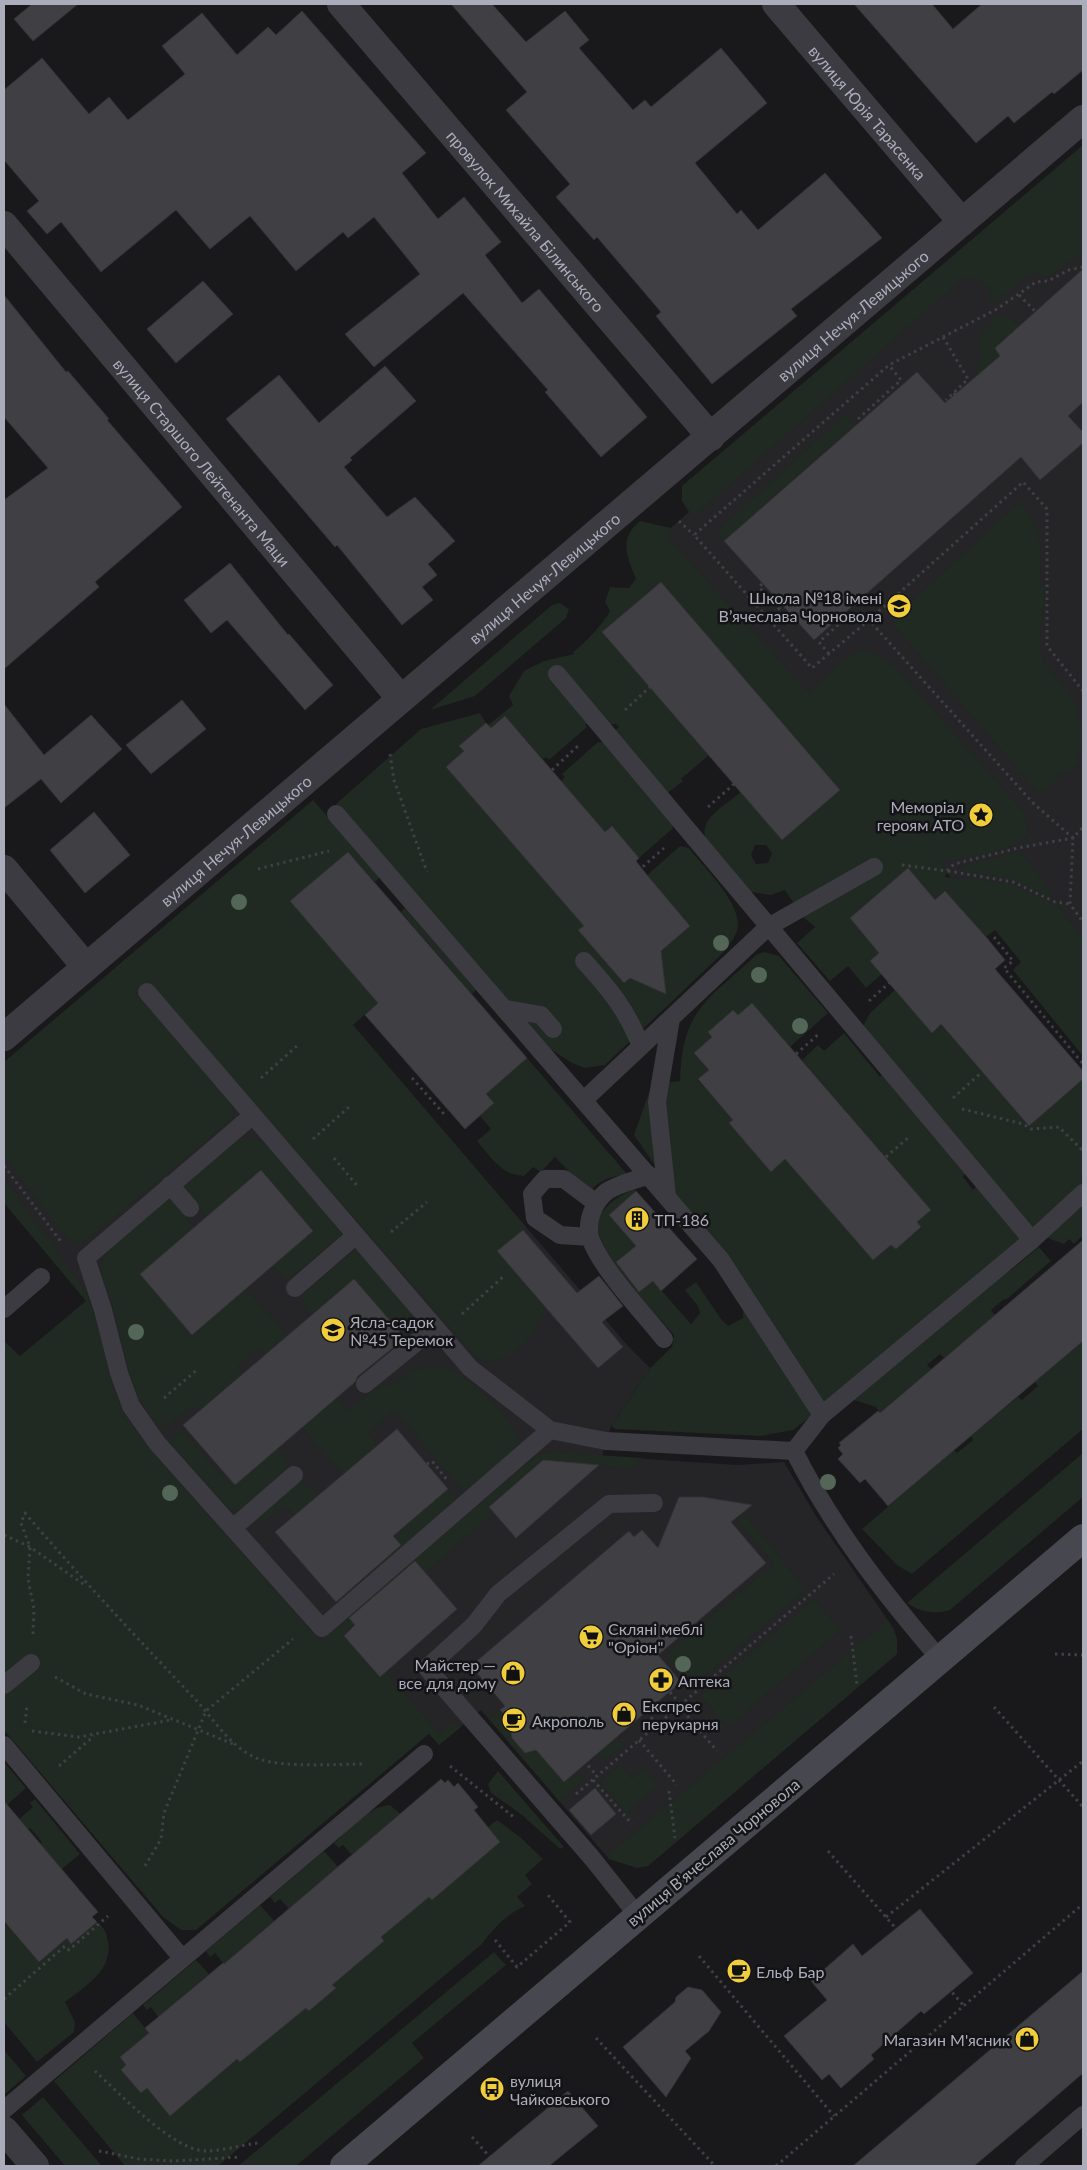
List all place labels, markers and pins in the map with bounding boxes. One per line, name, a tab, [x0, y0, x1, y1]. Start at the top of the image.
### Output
place label: Школа №18 імені В’ячеслава Чорновола	[719, 588, 882, 625]
school or university icon: Школа №18 імені В’ячеслава Чорновола	[886, 593, 912, 619]
place label: Меморіал героям АТО	[877, 797, 964, 834]
place icon: Меморіал героям АТО	[968, 802, 994, 828]
building icon: ТП-186	[624, 1206, 650, 1232]
place label: ТП-186	[654, 1210, 709, 1229]
place label: Ясла-садок №45 Теремок	[349, 1312, 454, 1349]
school or university icon: Ясла-садок №45 Теремок	[320, 1317, 346, 1343]
place label: Скляні меблі "Оріон"	[608, 1619, 703, 1656]
supermarket icon: Скляні меблі "Оріон"	[578, 1624, 604, 1650]
place label: Майстер — все для дому	[398, 1655, 497, 1692]
shop icon: Майстер — все для дому	[500, 1660, 526, 1686]
pharmacy icon: Аптека	[648, 1667, 674, 1693]
place label: Аптека	[678, 1671, 730, 1690]
place label: Експрес перукарня	[642, 1696, 719, 1733]
shop icon: Експрес перукарня	[611, 1701, 637, 1727]
cafe icon: Акрополь	[501, 1707, 527, 1733]
place label: Акрополь	[532, 1711, 604, 1730]
cafe icon: Ельф Бар	[726, 1958, 752, 1984]
place label: Ельф Бар	[756, 1962, 824, 1981]
shop icon: Магазин М'ясник	[1014, 2026, 1040, 2052]
place label: Магазин М'ясник	[884, 2030, 1011, 2049]
place label: вулиця Чайковського	[510, 2071, 610, 2108]
bus stop icon: вулиця Чайковського	[479, 2076, 505, 2102]

